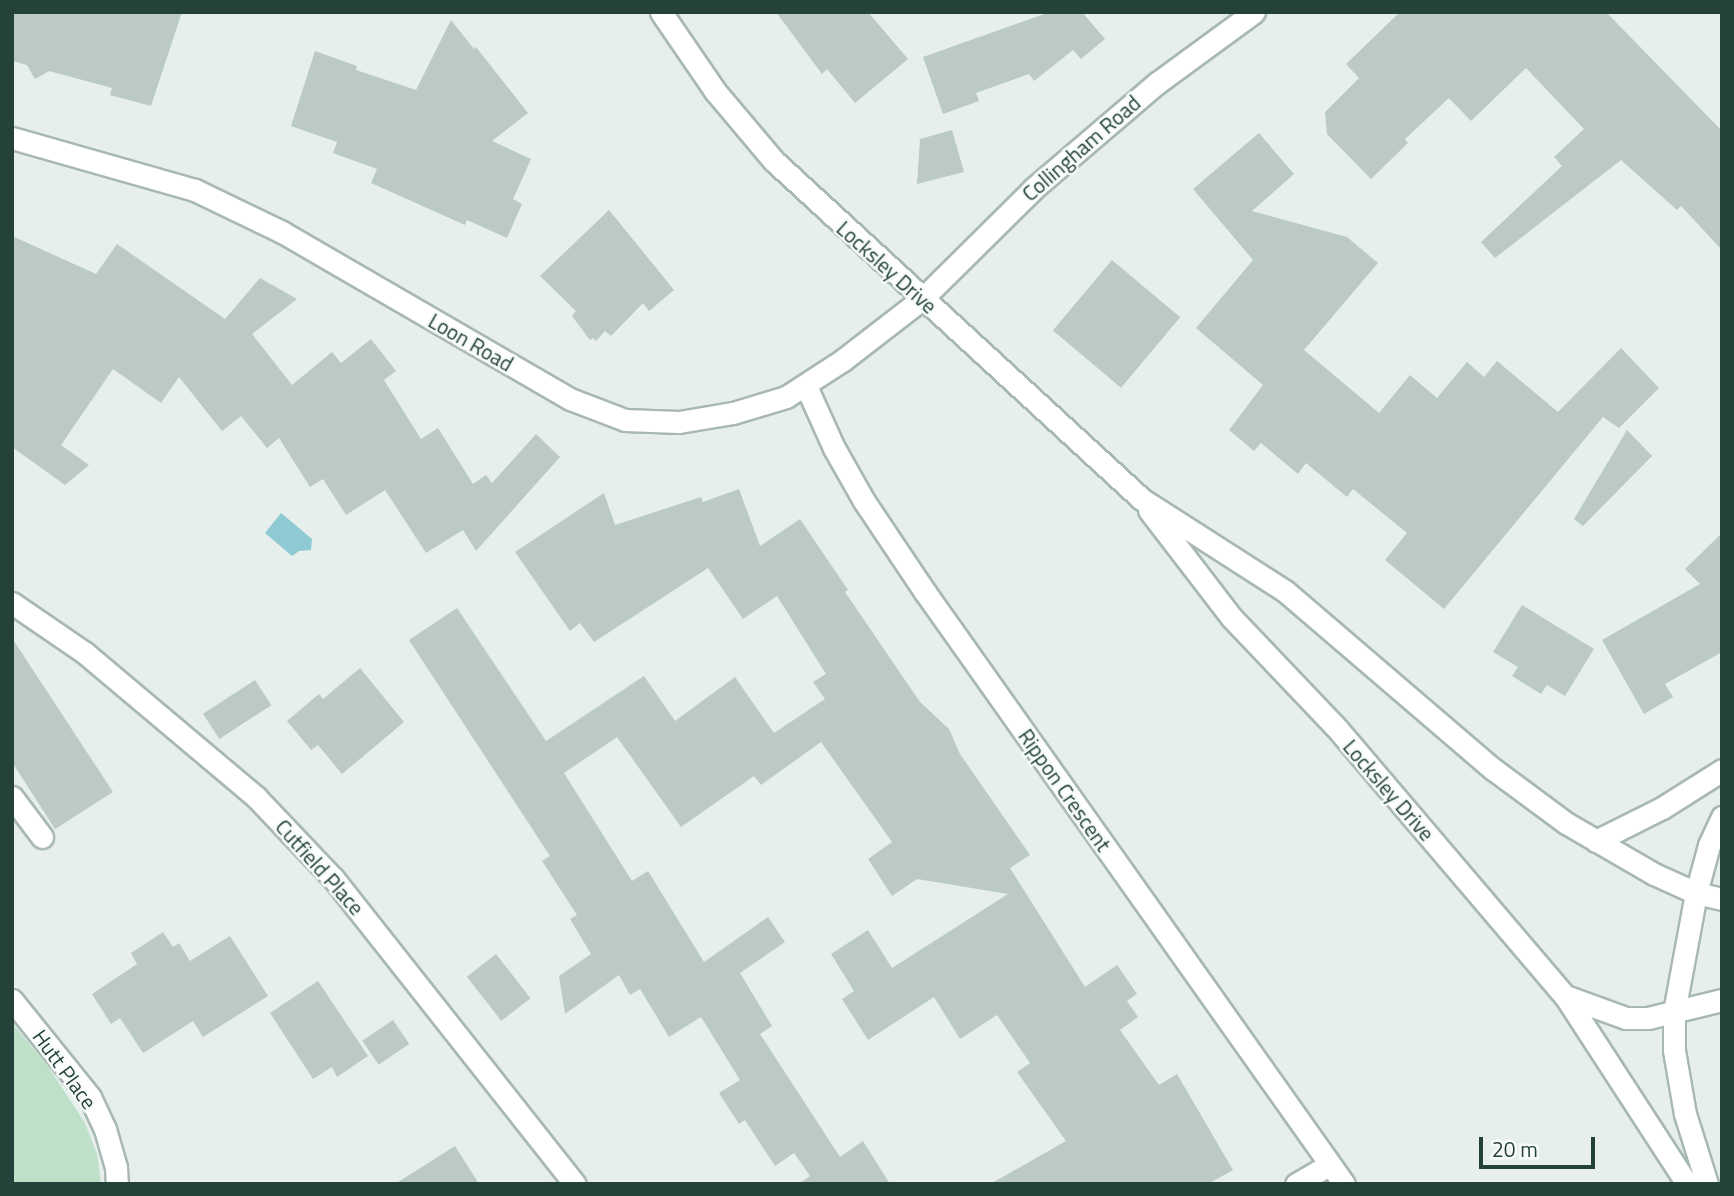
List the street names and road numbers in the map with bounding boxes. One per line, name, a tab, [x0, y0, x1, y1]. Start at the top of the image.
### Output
street label: Collingham Road	[1017, 90, 1145, 206]
street label: Locksley Drive	[832, 215, 942, 319]
street label: Loon Road	[424, 308, 518, 376]
street label: Rippon Crescent	[1013, 724, 1117, 856]
street label: Locksley Drive	[1338, 734, 1440, 846]
street label: Cutfield Place	[271, 814, 369, 920]
street label: Hutt Place	[28, 1024, 102, 1114]

